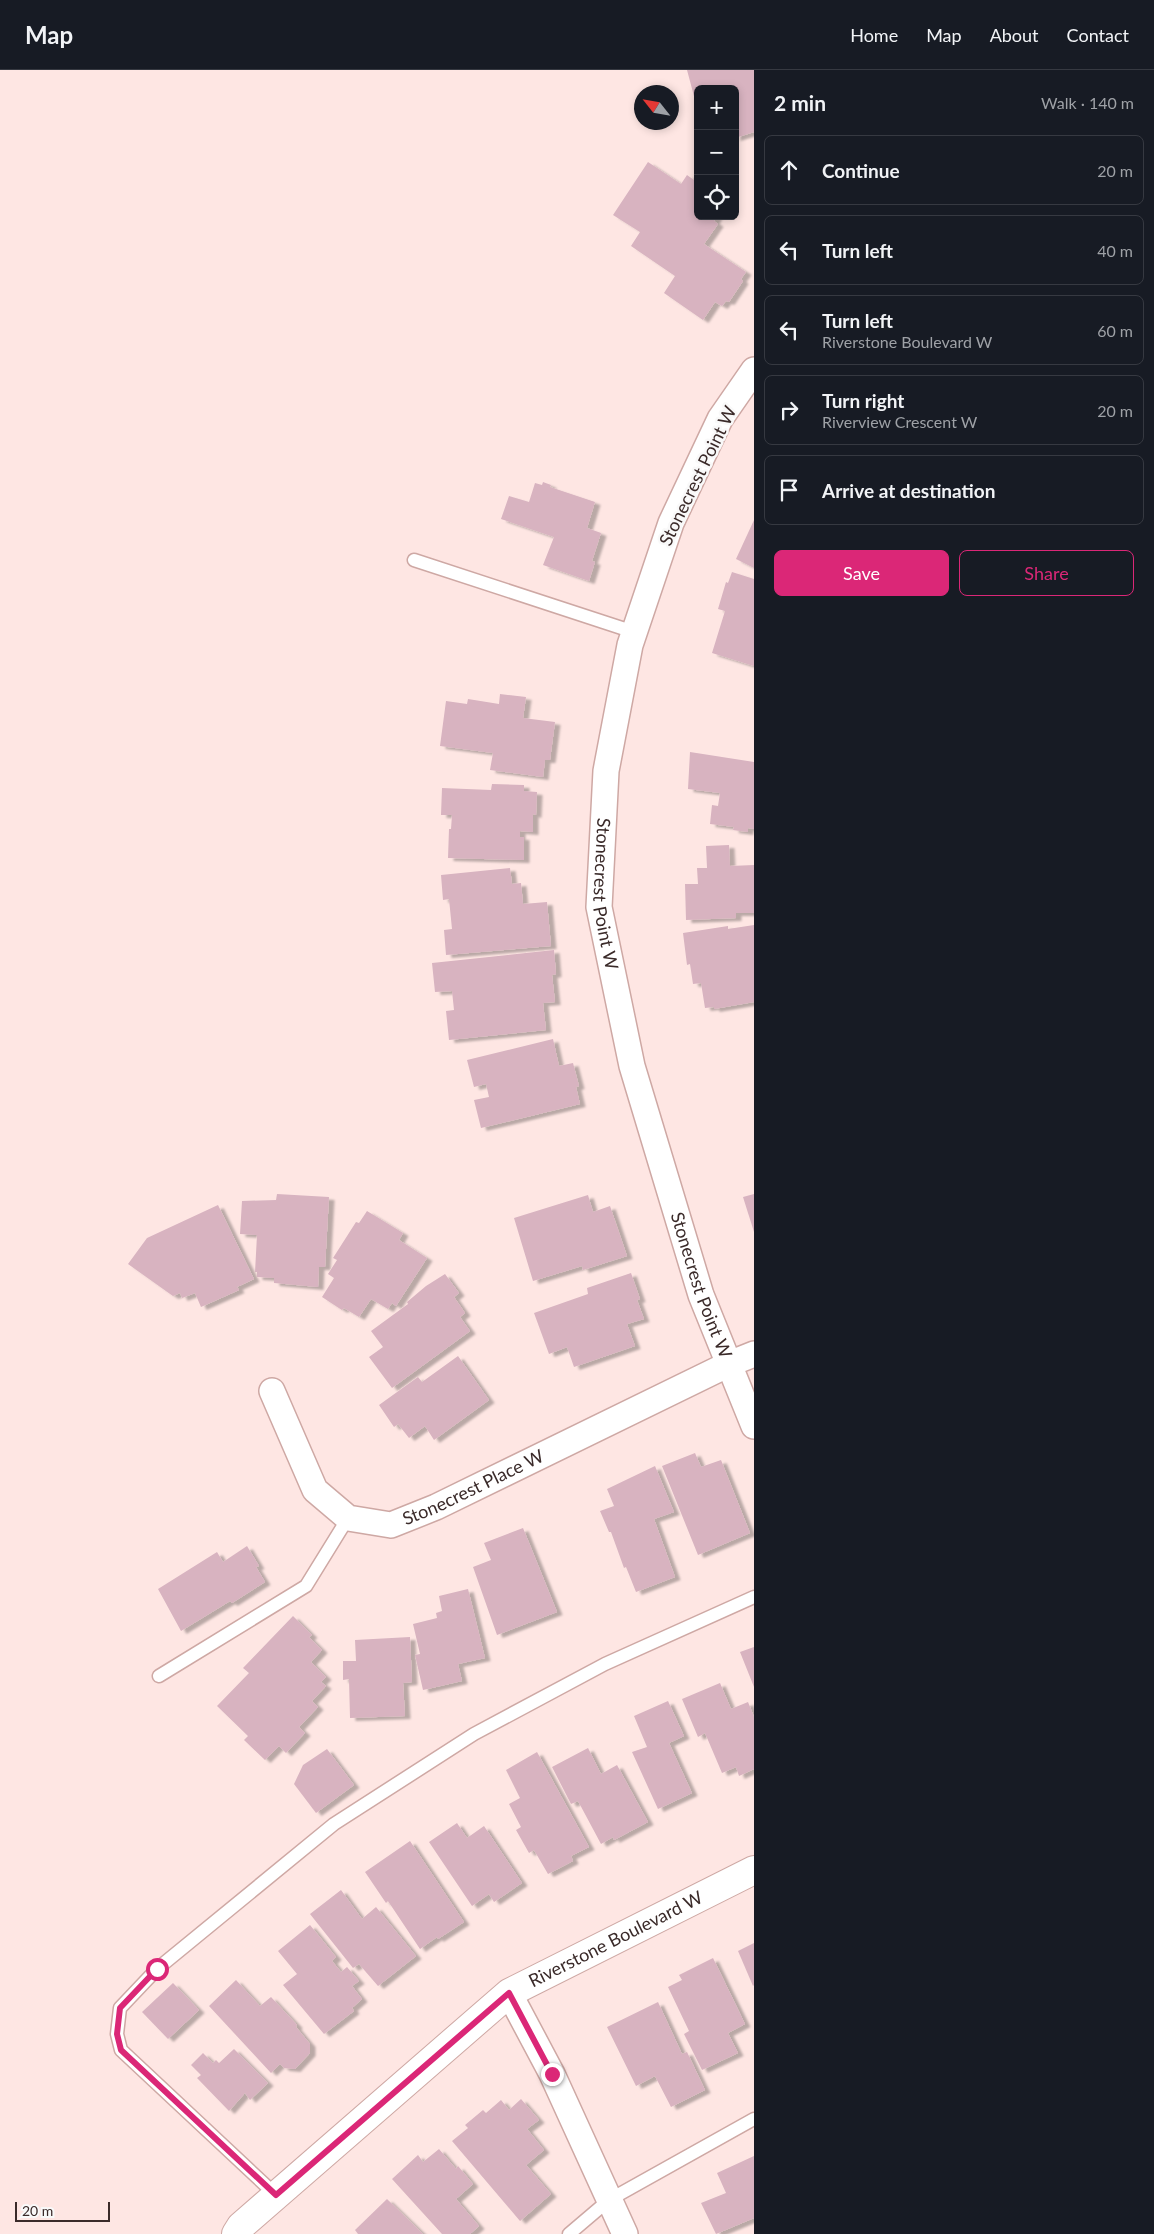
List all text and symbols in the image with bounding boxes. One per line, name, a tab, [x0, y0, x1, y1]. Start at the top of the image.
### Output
text: Map	[25, 20, 73, 49]
text: Home	[850, 24, 898, 46]
text: Map	[926, 24, 962, 46]
text: About	[990, 24, 1039, 46]
text: Contact	[1067, 24, 1129, 46]
north arrow	[634, 85, 679, 130]
map controls	[694, 85, 739, 220]
button: +	[694, 85, 739, 130]
text: 2 min	[774, 90, 826, 115]
text: Walk · 140 m	[1041, 93, 1134, 112]
button: −	[694, 130, 739, 175]
icon: ahead	[775, 156, 803, 184]
text: Continue	[822, 159, 900, 182]
text: 20 m	[1097, 161, 1133, 180]
button: locate	[694, 175, 739, 220]
icon: left	[775, 236, 803, 264]
text: Turn left	[822, 239, 893, 262]
text: 40 m	[1097, 241, 1133, 260]
text: Turn left	[822, 309, 893, 332]
icon: left	[775, 316, 803, 344]
text: 60 m	[1097, 321, 1133, 340]
text: Riverstone Boulevard W	[822, 332, 992, 351]
text: Turn right	[822, 389, 904, 412]
icon: right	[775, 396, 803, 424]
text: 20 m	[1097, 401, 1133, 420]
street label: Stonecrest Point W	[654, 402, 741, 549]
text: Riverview Crescent W	[822, 412, 977, 431]
icon: arrive	[775, 476, 803, 504]
text: Arrive at destination	[822, 479, 995, 502]
button: Save	[774, 550, 949, 596]
button: Share	[959, 550, 1134, 596]
street label: Stonecrest Point W	[589, 817, 624, 972]
street label: Stonecrest Point W	[667, 1209, 737, 1361]
street label: Stonecrest Place W	[399, 1444, 547, 1529]
street label: Riverstone Boulevard W	[525, 1885, 706, 1991]
route start	[146, 1958, 169, 1981]
route end	[541, 2063, 564, 2086]
scale bar	[15, 2199, 110, 2222]
text: 20 m	[22, 2202, 53, 2219]

